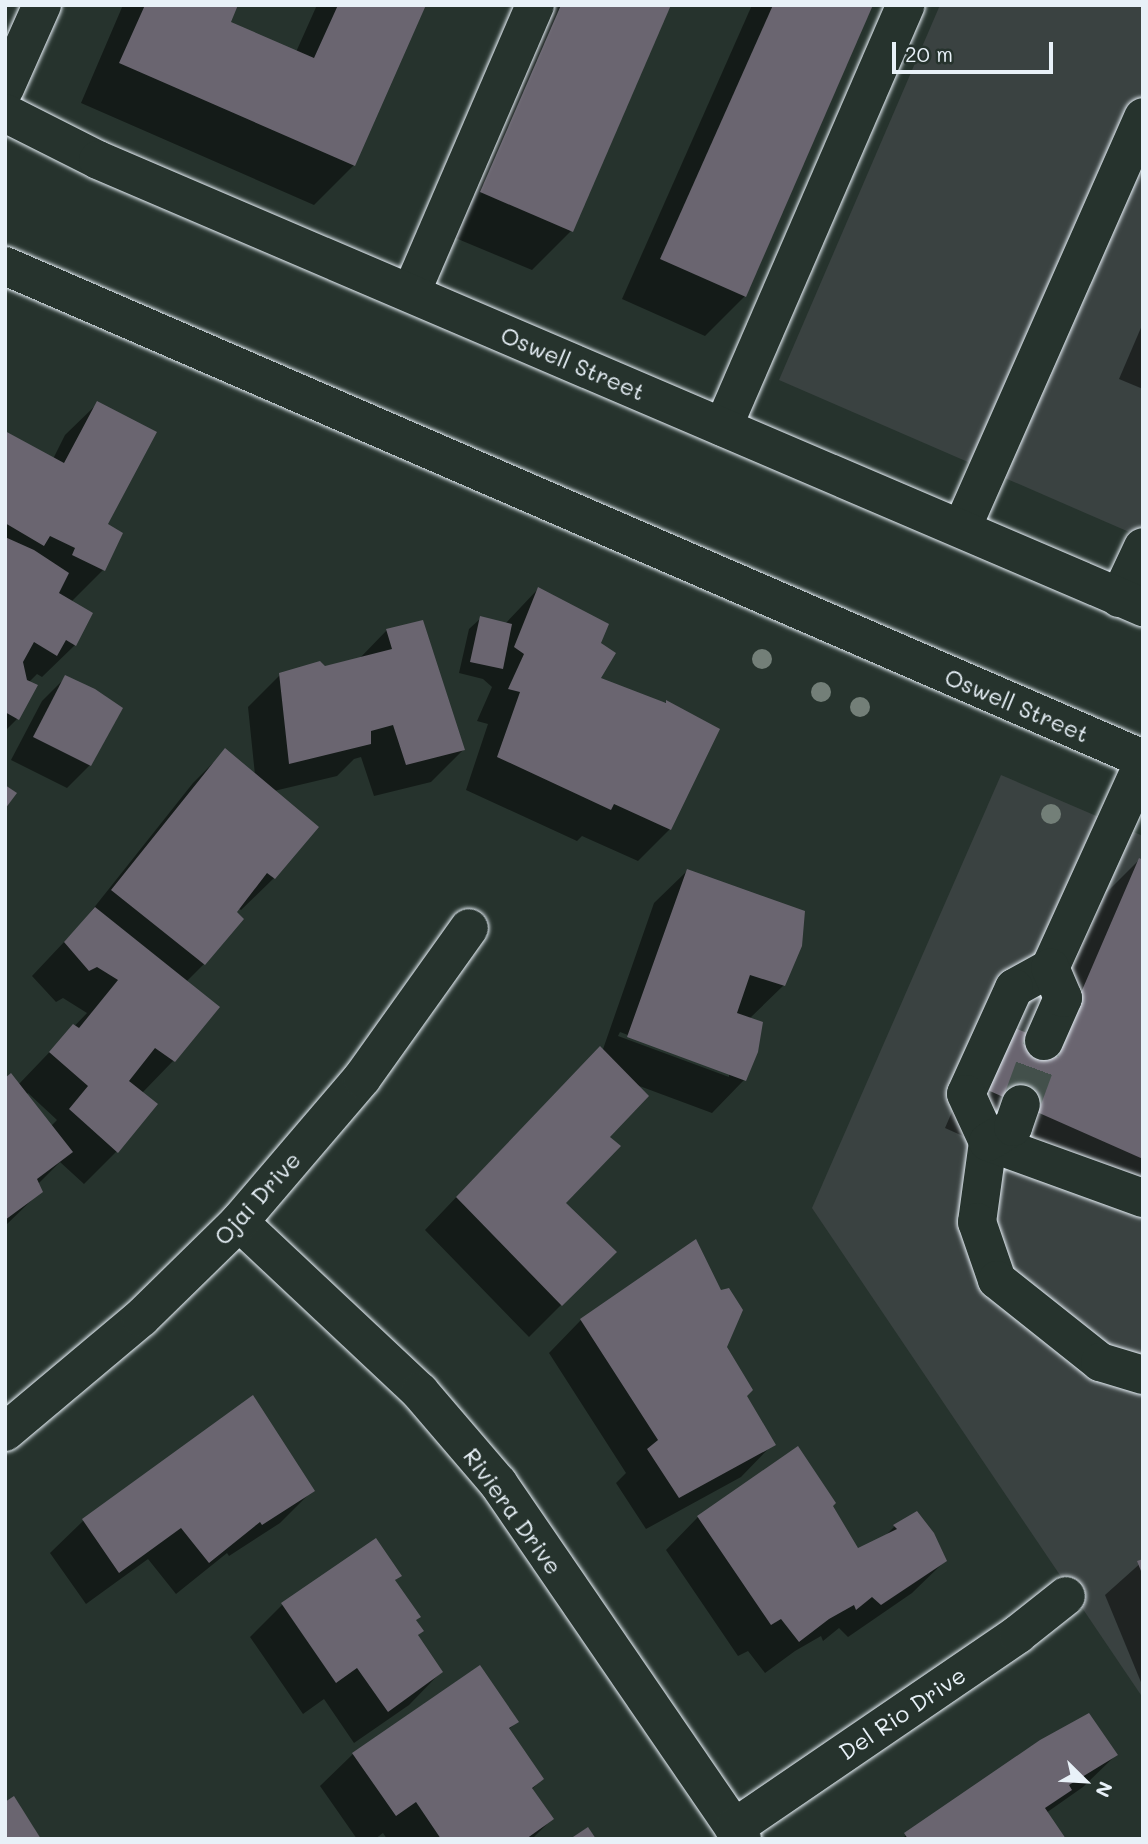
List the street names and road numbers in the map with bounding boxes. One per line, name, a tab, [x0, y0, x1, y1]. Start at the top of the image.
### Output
street label: Oswell Street	[497, 320, 649, 406]
street label: Oswell Street	[941, 662, 1093, 748]
street label: Ojai Drive	[208, 1146, 306, 1250]
street label: Riviera Drive	[458, 1443, 568, 1579]
street label: Del Rio Drive	[833, 1661, 971, 1765]

